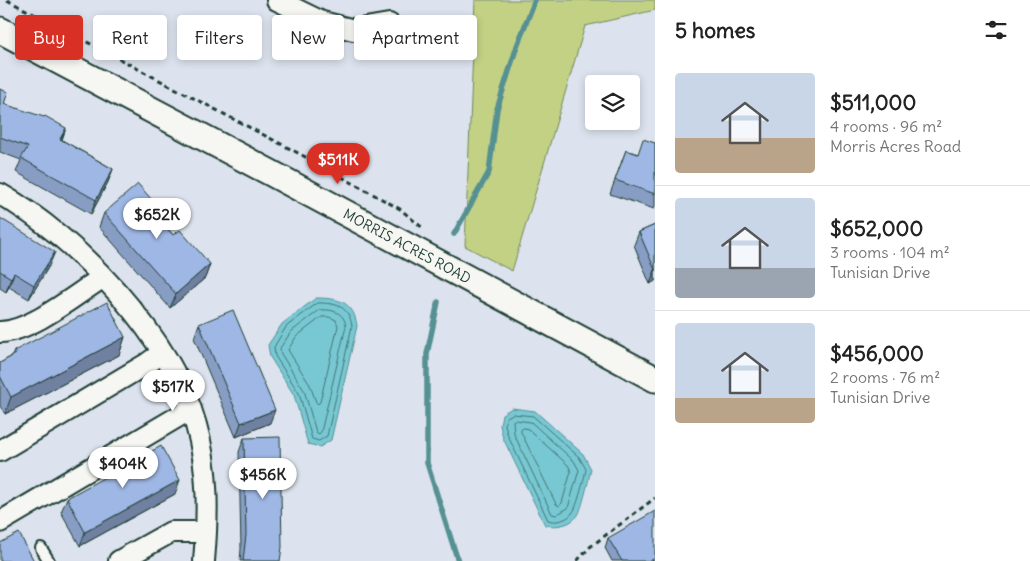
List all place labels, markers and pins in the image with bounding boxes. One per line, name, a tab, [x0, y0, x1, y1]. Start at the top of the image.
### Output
pin: $511K	[303, 142, 373, 185]
pin: $652K	[122, 198, 192, 240]
pin: $517K	[138, 370, 208, 412]
pin: $404K	[88, 446, 158, 489]
pin: $456K	[228, 458, 298, 500]

